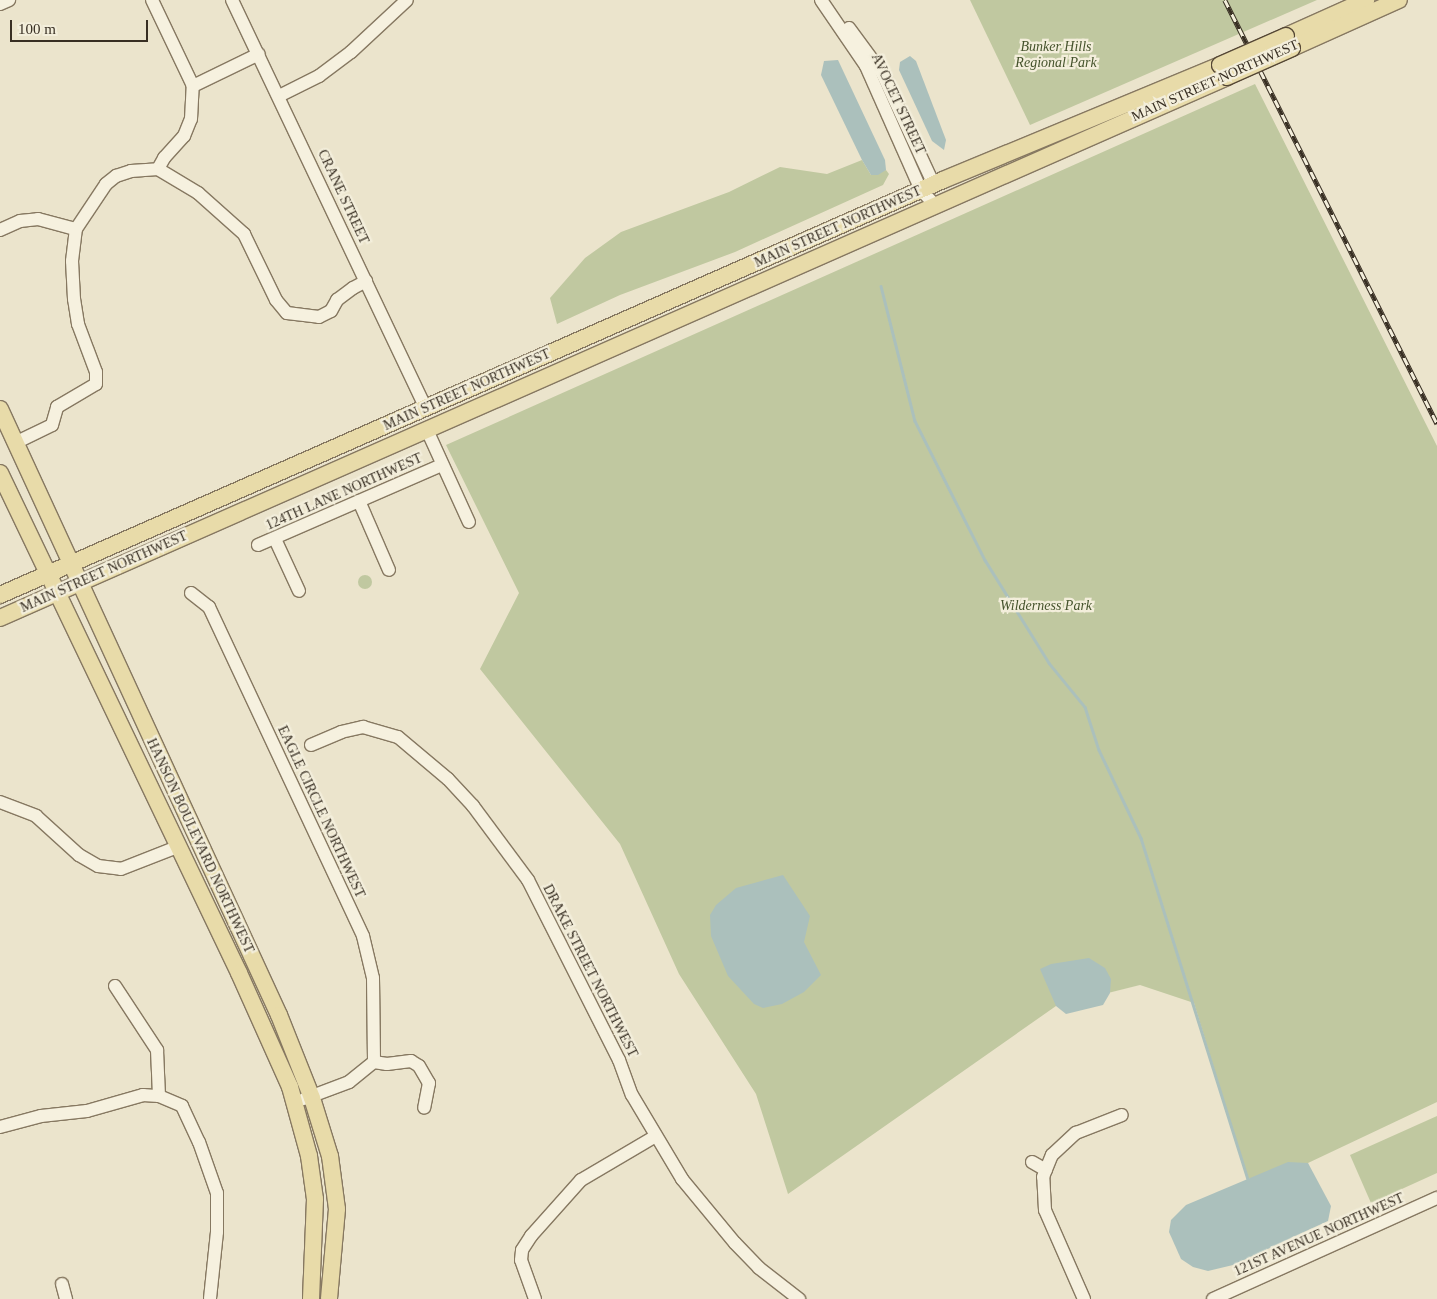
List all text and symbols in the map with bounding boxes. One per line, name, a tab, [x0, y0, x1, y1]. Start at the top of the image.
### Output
scale bar	[12, 10, 150, 42]
text: 100 m	[18, 21, 56, 37]
street label: MAIN STREET NORTHWEST	[1129, 36, 1301, 126]
park label: Bunker Hills Regional Park	[1015, 39, 1097, 72]
street label: AVOCET STREET	[867, 51, 929, 157]
street label: CRANE STREET	[314, 147, 372, 247]
street label: MAIN STREET NORTHWEST	[752, 182, 924, 272]
street label: MAIN STREET NORTHWEST	[381, 345, 553, 435]
street label: 124TH LANE NORTHWEST	[263, 450, 425, 534]
street label: MAIN STREET NORTHWEST	[18, 527, 190, 617]
park label: Wilderness Park	[1000, 598, 1092, 614]
street label: EAGLE CIRCLE NORTHWEST	[274, 723, 368, 901]
street label: HANSON BOULEVARD NORTHWEST	[143, 736, 257, 956]
street label: DRAKE STREET NORTHWEST	[539, 882, 641, 1060]
street label: 121ST AVENUE NORTHWEST	[1231, 1190, 1407, 1280]

